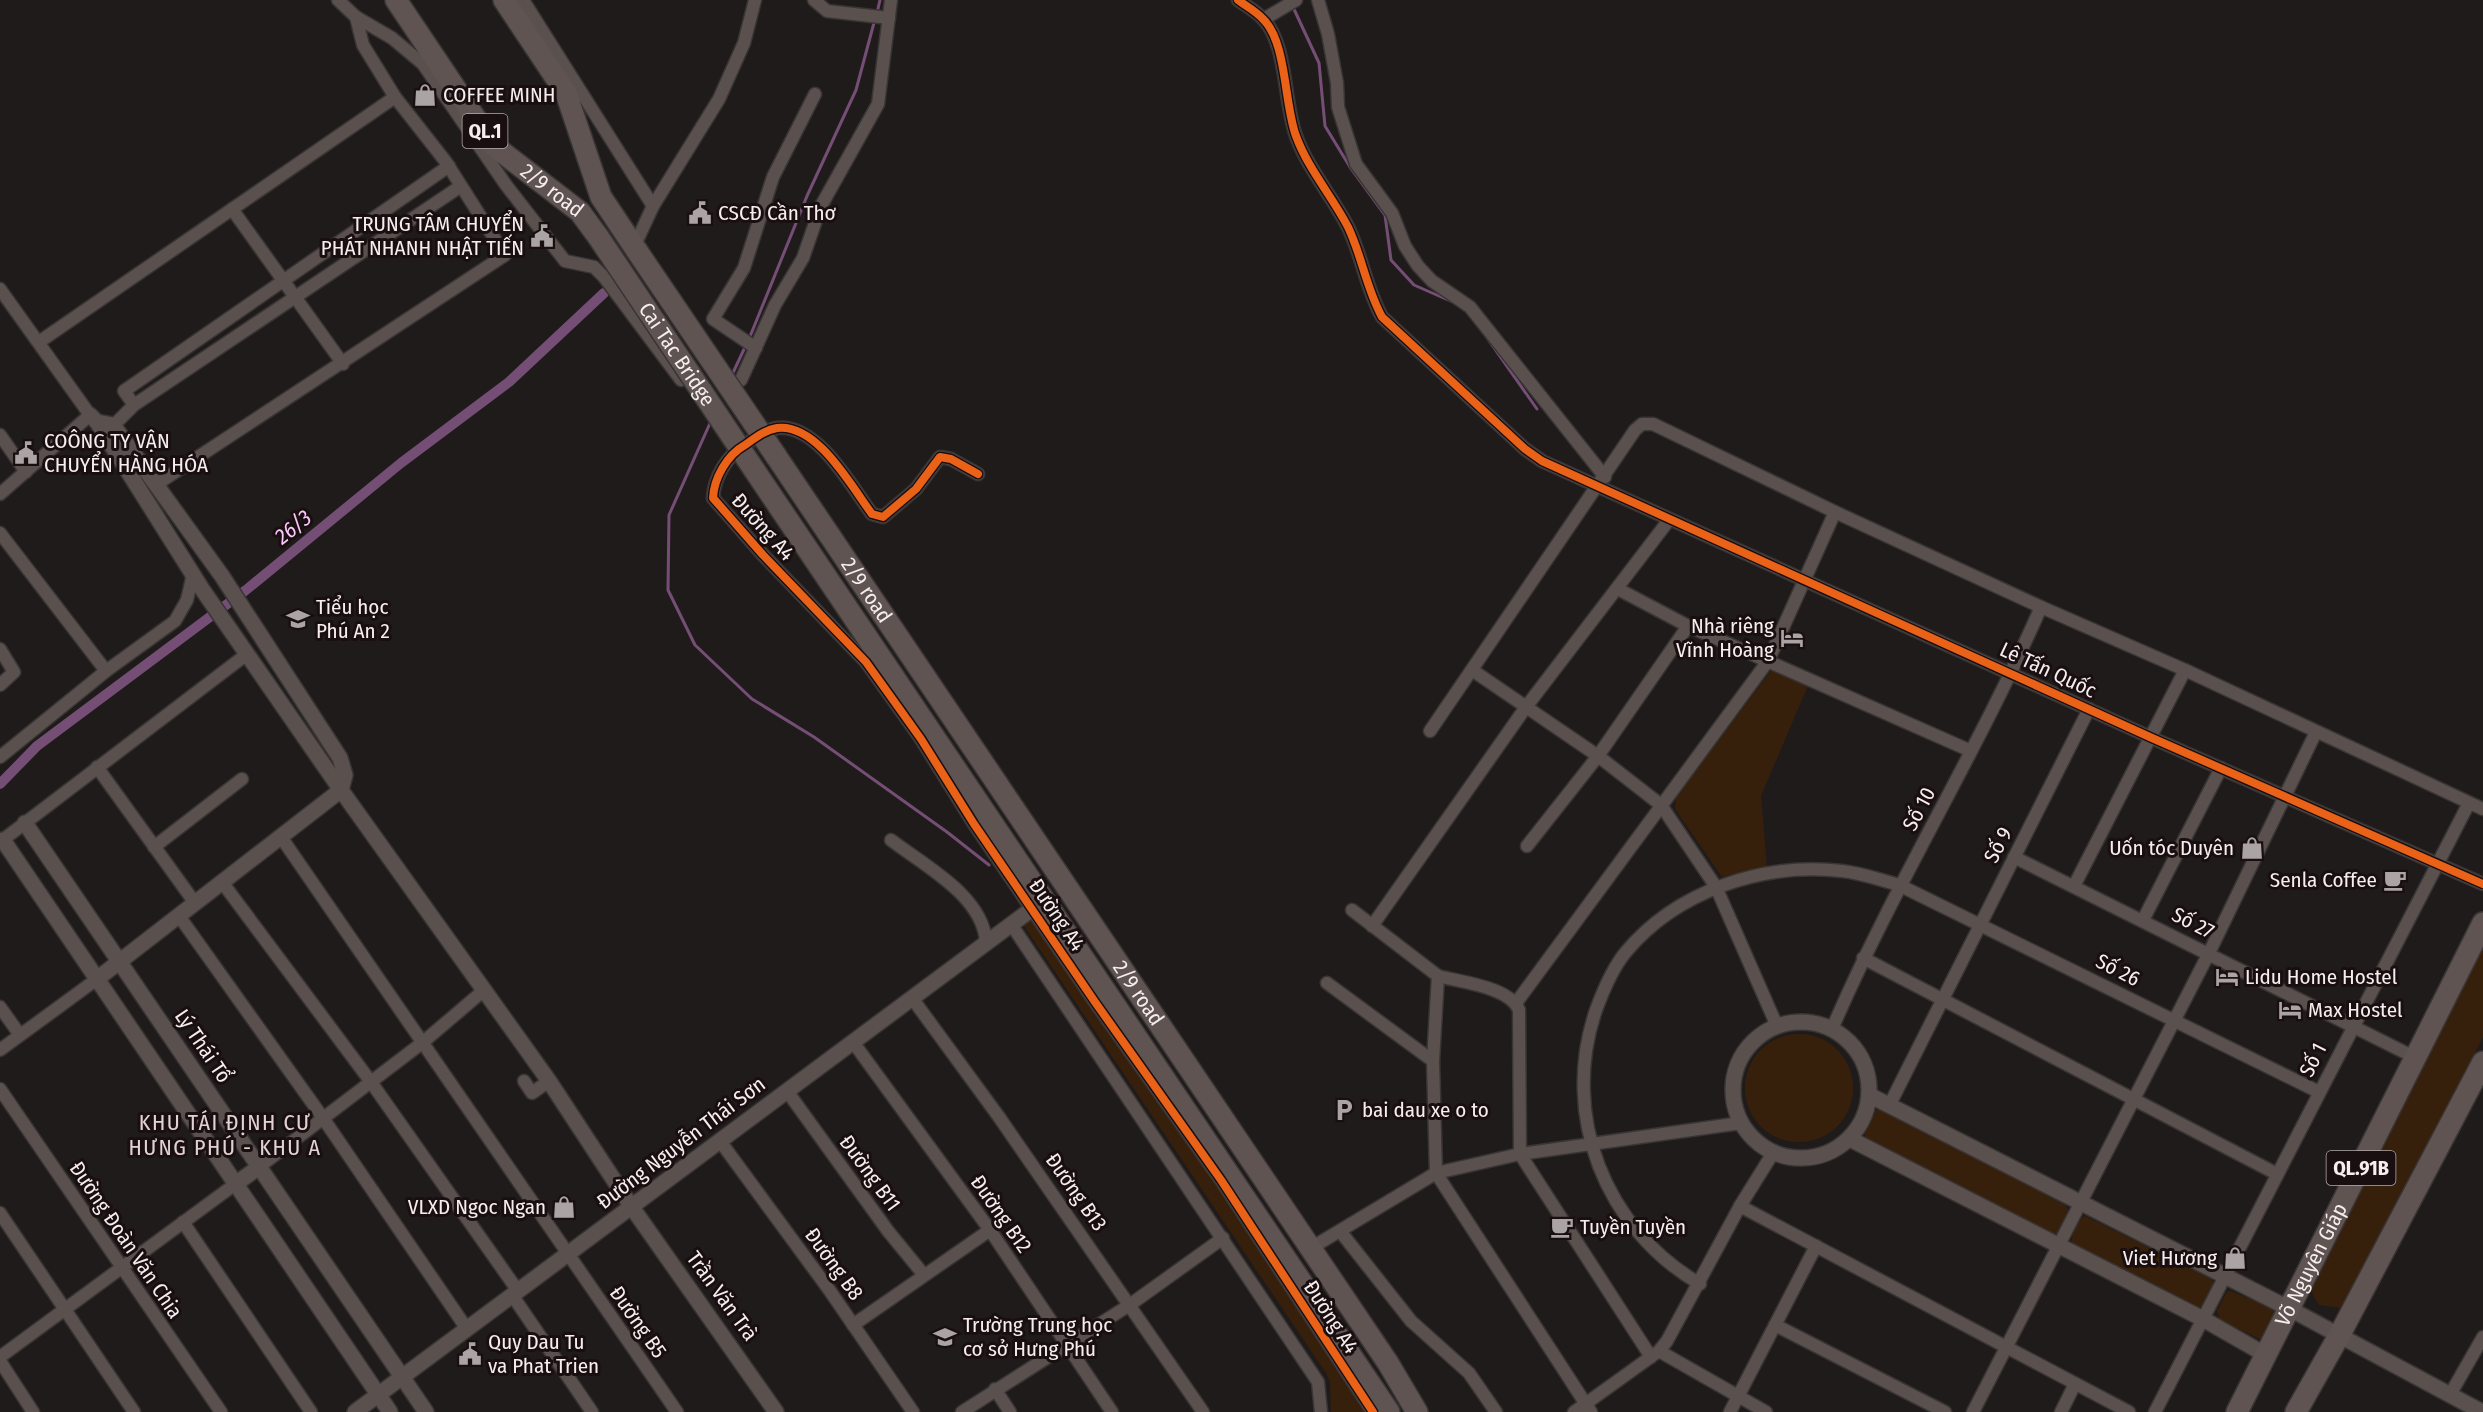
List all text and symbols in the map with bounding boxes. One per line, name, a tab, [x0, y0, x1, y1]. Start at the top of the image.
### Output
shop icon: COFFEE MINH	[412, 82, 438, 108]
place label: COFFEE MINH	[443, 82, 555, 108]
road number: QL.1	[462, 114, 508, 148]
street label: 2/9 road	[515, 158, 589, 223]
public building icon: CSCĐ Cần Thơ	[687, 200, 713, 226]
place label: CSCĐ Cần Thơ	[718, 200, 837, 226]
place label: TRUNG TÂM CHUYỂN PHÁT NHANH NHẬT TIẾN	[321, 210, 524, 261]
public building icon: TRUNG TÂM CHUYỂN PHÁT NHANH NHẬT TIẾN	[529, 223, 555, 249]
street label: Cai Tac Bridge	[633, 298, 721, 411]
place label: COÔNG TY VẬN CHUYỂN HÀNG HÓA	[44, 428, 208, 478]
public building icon: COÔNG TY VẬN CHUYỂN HÀNG HÓA	[13, 440, 39, 466]
street label: Đường A4	[726, 488, 800, 566]
water label: 26/3	[268, 504, 317, 551]
street label: 2/9 road	[836, 553, 898, 628]
place label: Tiểu học Phú An 2	[316, 594, 390, 644]
school or university icon: Tiểu học Phú An 2	[285, 606, 311, 632]
place label: Nhà riêng Vĩnh Hoàng	[1676, 613, 1774, 663]
hotel icon: Nhà riêng Vĩnh Hoàng	[1779, 625, 1805, 651]
street label: Lê Tấn Quốc	[1996, 636, 2100, 704]
street label: Số 10	[1897, 783, 1941, 835]
street label: Số 9	[1978, 823, 2018, 867]
place label: Uốn tóc Duyên	[2109, 835, 2234, 861]
shop icon: Uốn tóc Duyên	[2239, 835, 2265, 861]
place label: Senla Coffee	[2270, 867, 2377, 893]
cafe icon: Senla Coffee	[2382, 867, 2408, 893]
street label: Đường A4	[1023, 874, 1091, 956]
street label: Số 27	[2167, 901, 2219, 945]
street label: Số 26	[2092, 948, 2144, 992]
street label: 2/9 road	[1107, 956, 1170, 1031]
hotel icon: Lidu Home Hostel	[2214, 964, 2240, 990]
place label: Lidu Home Hostel	[2245, 964, 2398, 990]
hotel icon: Max Hostel	[2277, 997, 2303, 1023]
place label: Max Hostel	[2308, 997, 2403, 1023]
street label: Lý Thái Tổ	[169, 1004, 237, 1088]
street label: Số 1	[2294, 1039, 2332, 1081]
street label: Đường Nguyễn Thái Sơn	[592, 1071, 770, 1215]
parking icon: bai dau xe o to	[1331, 1097, 1357, 1123]
place label: bai dau xe o to	[1362, 1097, 1489, 1123]
district label: KHU TÁI ĐỊNH CƯ HƯNG PHÚ - KHU A	[129, 1109, 321, 1161]
street label: Đường B11	[834, 1130, 906, 1216]
street label: Đường B13	[1040, 1148, 1112, 1236]
road number: QL.91B	[2326, 1151, 2396, 1185]
street label: Đường Đoàn Văn Chia	[64, 1157, 188, 1323]
street label: Đường B12	[965, 1170, 1037, 1258]
place label: VLXD Ngoc Ngan	[408, 1194, 546, 1220]
shop icon: VLXD Ngoc Ngan	[551, 1194, 577, 1220]
street label: Võ Nguyên Giáp	[2269, 1199, 2353, 1330]
cafe icon: Tuyền Tuyền	[1549, 1214, 1575, 1240]
place label: Tuyền Tuyền	[1580, 1214, 1686, 1240]
street label: Đường B8	[799, 1223, 869, 1305]
place label: Viet Hương	[2123, 1245, 2217, 1271]
shop icon: Viet Hương	[2222, 1245, 2248, 1271]
street label: Trần Văn Trà	[681, 1246, 763, 1346]
street label: Đường A4	[1298, 1276, 1364, 1358]
street label: Đường B5	[604, 1281, 672, 1363]
place label: Trường Trung học cơ sở Hưng Phú	[963, 1312, 1112, 1362]
school or university icon: Trường Trung học cơ sở Hưng Phú	[932, 1324, 958, 1350]
place label: Quy Dau Tu va Phat Trien	[488, 1329, 599, 1379]
public building icon: Quy Dau Tu va Phat Trien	[457, 1341, 483, 1367]

